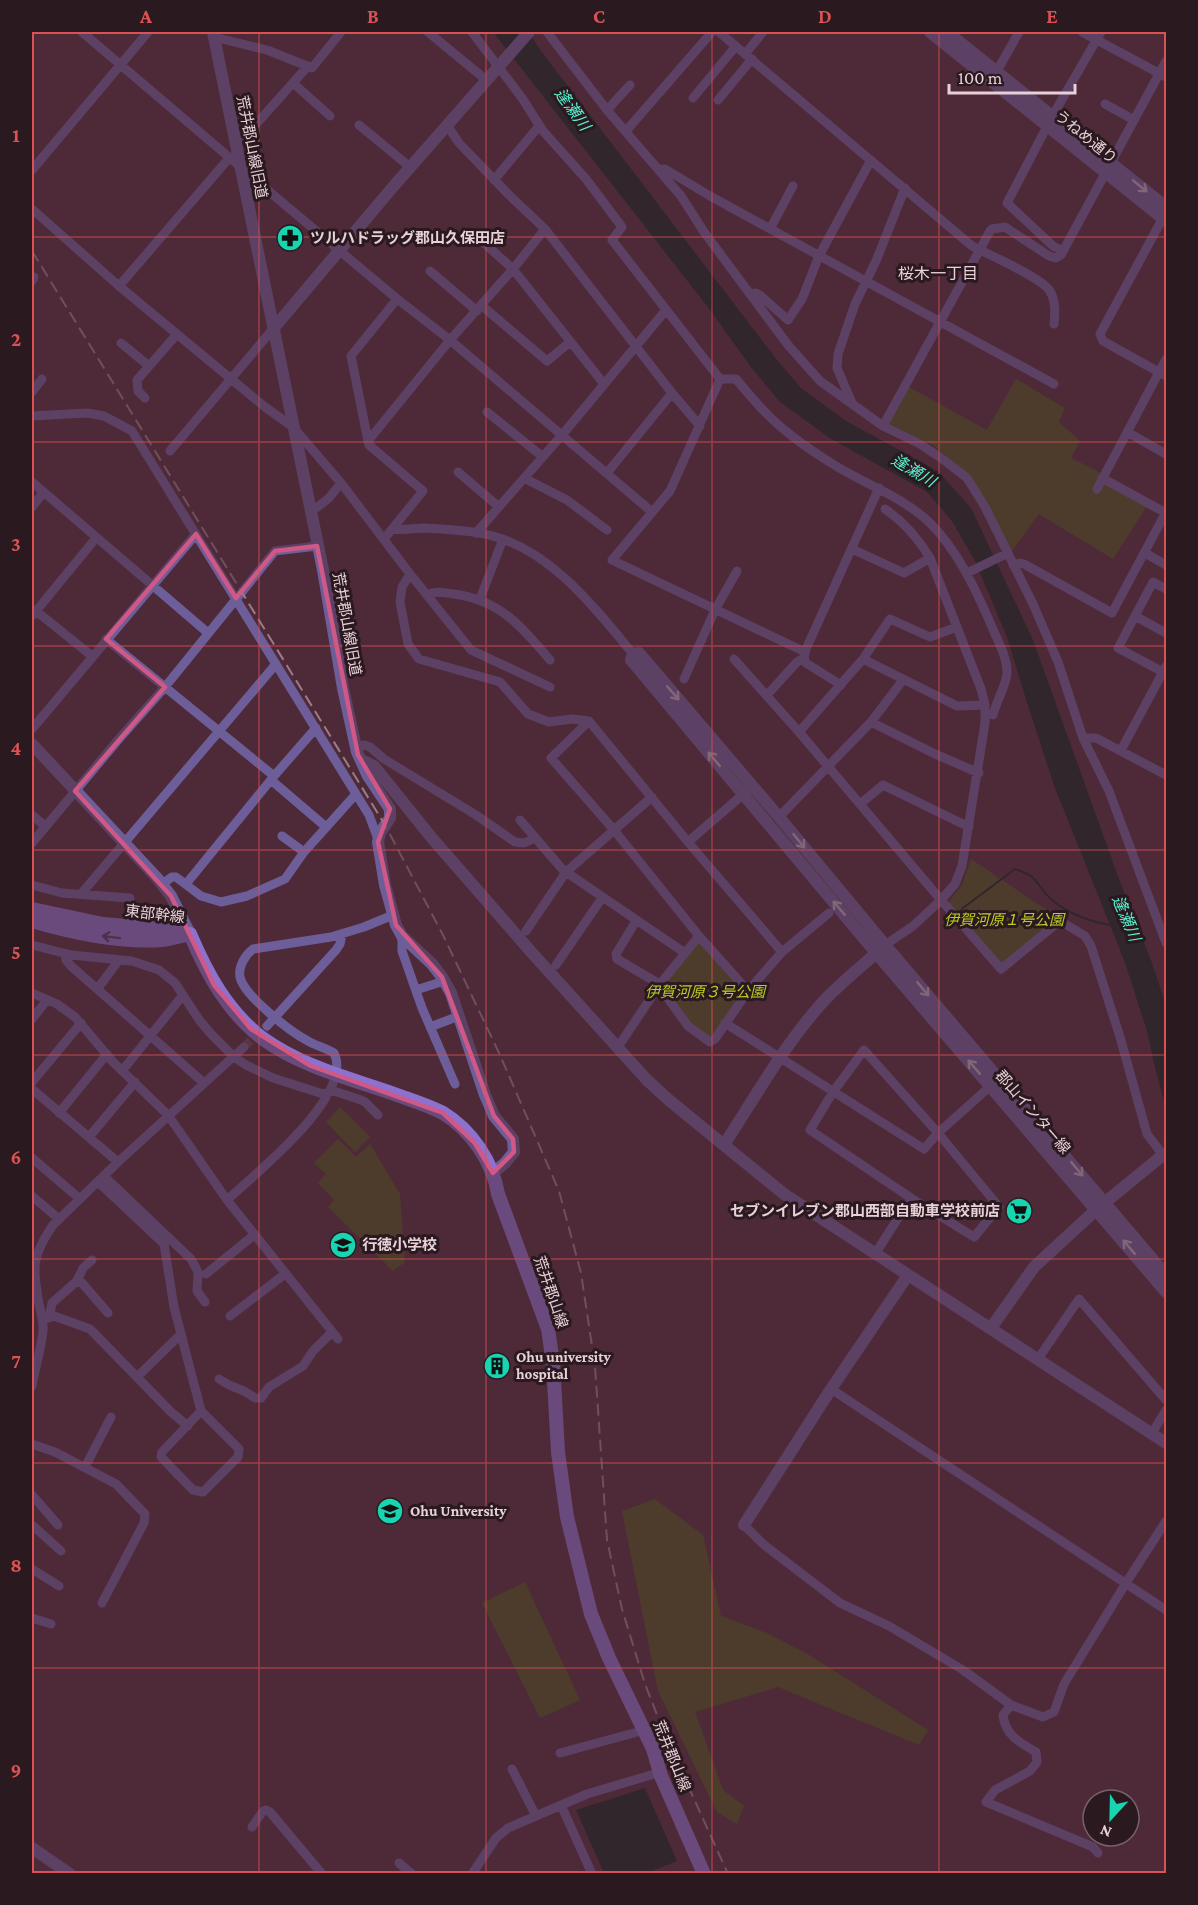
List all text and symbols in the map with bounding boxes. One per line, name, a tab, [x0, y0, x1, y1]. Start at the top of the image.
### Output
text: A	[139, 5, 153, 27]
text: B	[367, 5, 379, 27]
text: C	[593, 5, 605, 27]
text: D	[818, 5, 832, 27]
text: E	[1046, 5, 1058, 27]
scale bar	[949, 57, 1075, 95]
text: 100 m	[958, 68, 1003, 88]
water label: 逢瀬川	[552, 85, 595, 135]
street label: 荒井郡山線旧道	[234, 94, 271, 200]
street label: うねめ通り	[1052, 107, 1120, 167]
text: 1	[12, 124, 20, 146]
one-way arrow	[1132, 179, 1148, 192]
pharmacy icon: ツルハドラッグ郡山久保田店	[275, 223, 305, 253]
place label: ツルハドラッグ郡山久保田店	[310, 230, 505, 246]
district label: 桜木一丁目	[898, 265, 978, 282]
text: 2	[11, 328, 21, 350]
water label: 逢瀬川	[889, 451, 940, 491]
text: 3	[11, 533, 21, 555]
street label: 荒井郡山線旧道	[330, 571, 365, 677]
one-way arrow	[666, 685, 680, 700]
text: 4	[11, 737, 22, 759]
one-way arrow	[707, 751, 720, 767]
one-way arrow	[793, 833, 806, 849]
water label: 逢瀬川	[1109, 893, 1145, 945]
one-way arrow	[832, 901, 846, 916]
street label: 東部幹線	[124, 902, 186, 926]
park label: 伊賀河原１号公園	[944, 912, 1066, 928]
one-way arrow	[102, 931, 122, 942]
text: 5	[11, 941, 21, 963]
one-way arrow	[917, 981, 930, 997]
park label: 伊賀河原３号公園	[645, 984, 767, 1000]
one-way arrow	[968, 1059, 981, 1075]
street label: 郡山インター線	[993, 1067, 1073, 1157]
text: 6	[11, 1146, 21, 1168]
one-way arrow	[1071, 1161, 1084, 1177]
supermarket icon: セブンイレブン郡山西部自動車学校前店	[1004, 1196, 1034, 1226]
place label: セブンイレブン郡山西部自動車学校前店	[730, 1202, 1000, 1219]
school or university icon: 行徳小学校	[328, 1230, 358, 1260]
place label: 行徳小学校	[362, 1237, 437, 1253]
one-way arrow	[1122, 1240, 1136, 1255]
street label: 荒井郡山線	[531, 1254, 572, 1330]
place label: Ohu university hospital	[516, 1349, 611, 1382]
text: 7	[11, 1350, 21, 1372]
building icon: Ohu university hospital	[482, 1351, 512, 1381]
school or university icon: Ohu University	[375, 1496, 405, 1526]
place label: Ohu University	[410, 1503, 507, 1519]
text: 8	[10, 1554, 22, 1576]
street label: 荒井郡山線	[651, 1718, 694, 1794]
text: 9	[11, 1759, 21, 1781]
north arrow	[1081, 1788, 1141, 1848]
text: N	[1097, 1821, 1114, 1841]

